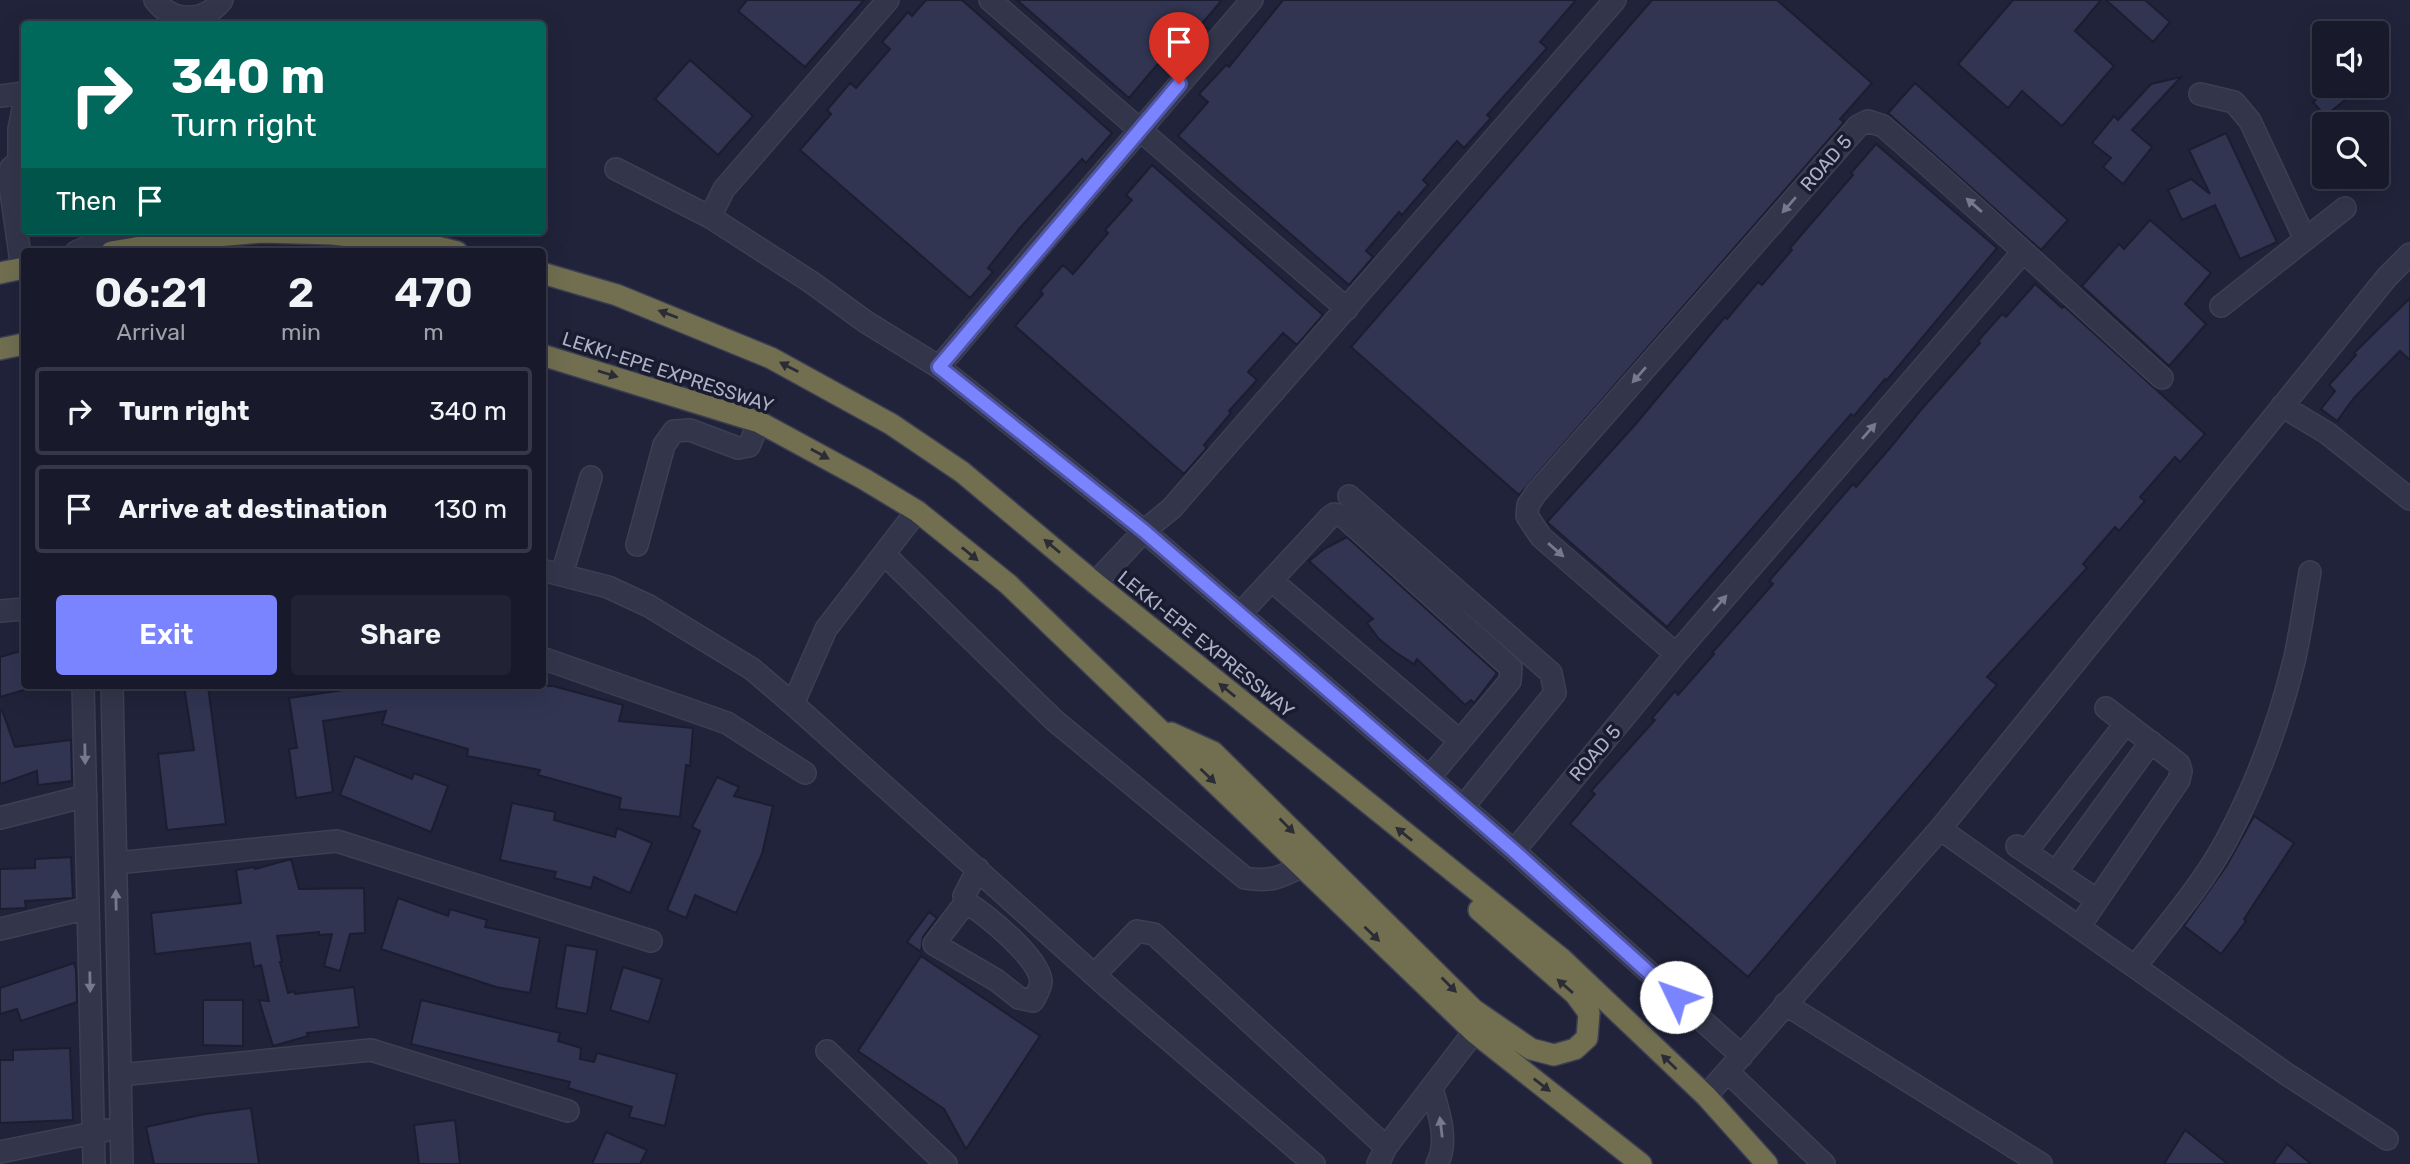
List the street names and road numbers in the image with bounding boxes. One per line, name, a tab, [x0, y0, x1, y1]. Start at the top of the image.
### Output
street label: ROAD 5	[1795, 130, 1857, 196]
street label: LEKKI-EPE EXPRESSWAY	[560, 327, 776, 417]
street label: LEKKI-EPE EXPRESSWAY	[1113, 566, 1299, 722]
street label: ROAD 5	[1564, 720, 1626, 786]

